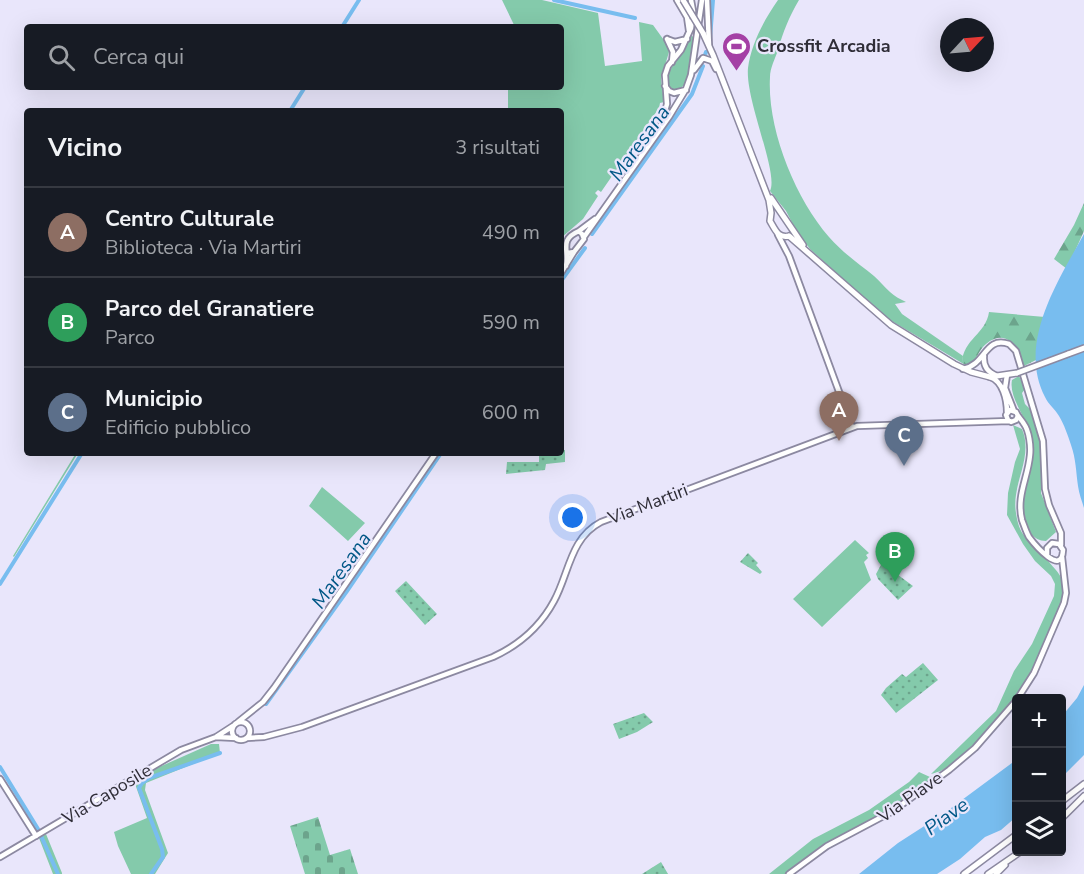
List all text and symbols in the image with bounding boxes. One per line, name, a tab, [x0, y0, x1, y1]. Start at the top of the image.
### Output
north arrow	[940, 18, 994, 72]
search box	[24, 24, 564, 90]
sports icon: Crossfit Arcadia	[720, 30, 752, 72]
place label: Crossfit Arcadia	[757, 34, 891, 58]
icon: search	[45, 41, 78, 74]
text: Cerca qui	[93, 42, 184, 72]
water label: Maresana	[603, 100, 676, 187]
text: Vicino	[48, 130, 122, 165]
text: 3 risultati	[455, 134, 540, 161]
text: Centro Culturale	[105, 204, 274, 234]
text: A	[60, 219, 75, 246]
text: 490 m	[482, 219, 540, 246]
text: Biblioteca · Via Martiri	[105, 234, 302, 261]
text: Parco del Granatiere	[105, 294, 314, 324]
text: B	[61, 309, 74, 336]
text: 590 m	[482, 309, 540, 336]
text: Parco	[105, 324, 155, 351]
text: Municipio	[105, 384, 203, 414]
pin: A	[820, 392, 858, 441]
text: C	[61, 399, 74, 426]
text: 600 m	[482, 399, 540, 426]
text: Edificio pubblico	[105, 414, 251, 441]
pin: C	[884, 416, 924, 466]
street label: Via Martiri	[604, 478, 691, 531]
your location	[558, 503, 587, 532]
water label: Maresana	[305, 527, 378, 614]
pin: B	[876, 532, 914, 582]
map controls	[1012, 694, 1066, 856]
button: +	[1012, 694, 1066, 748]
button: −	[1012, 748, 1066, 802]
street label: Via Caposile	[57, 758, 156, 831]
street label: Via Piave	[873, 767, 947, 827]
water label: Piave	[919, 792, 973, 840]
button: layers	[1012, 802, 1066, 856]

